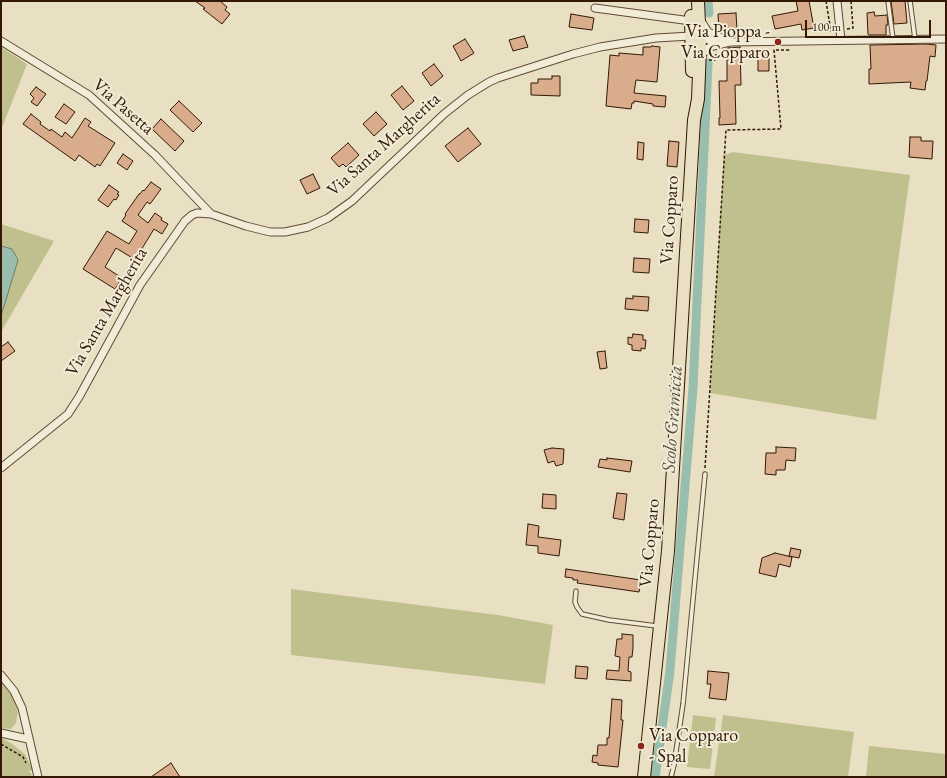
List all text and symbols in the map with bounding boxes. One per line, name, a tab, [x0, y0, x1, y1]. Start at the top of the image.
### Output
scale bar	[807, 12, 933, 38]
text: 100 m	[812, 19, 841, 35]
place label: Via Pioppa - Via Copparo	[681, 21, 770, 64]
marker: Via Pioppa - Via Copparo	[773, 37, 783, 47]
street label: Via Pasetta	[88, 74, 158, 140]
street label: Via Santa Margherita	[323, 89, 445, 201]
street label: Via Copparo	[656, 175, 684, 265]
street label: Via Santa Margherita	[61, 244, 153, 380]
water label: Scolo Gramicia	[658, 365, 688, 473]
street label: Via Copparo	[635, 498, 665, 588]
place label: Via Copparo - Spal	[649, 725, 738, 768]
marker: Via Copparo - Spal	[636, 741, 646, 751]

